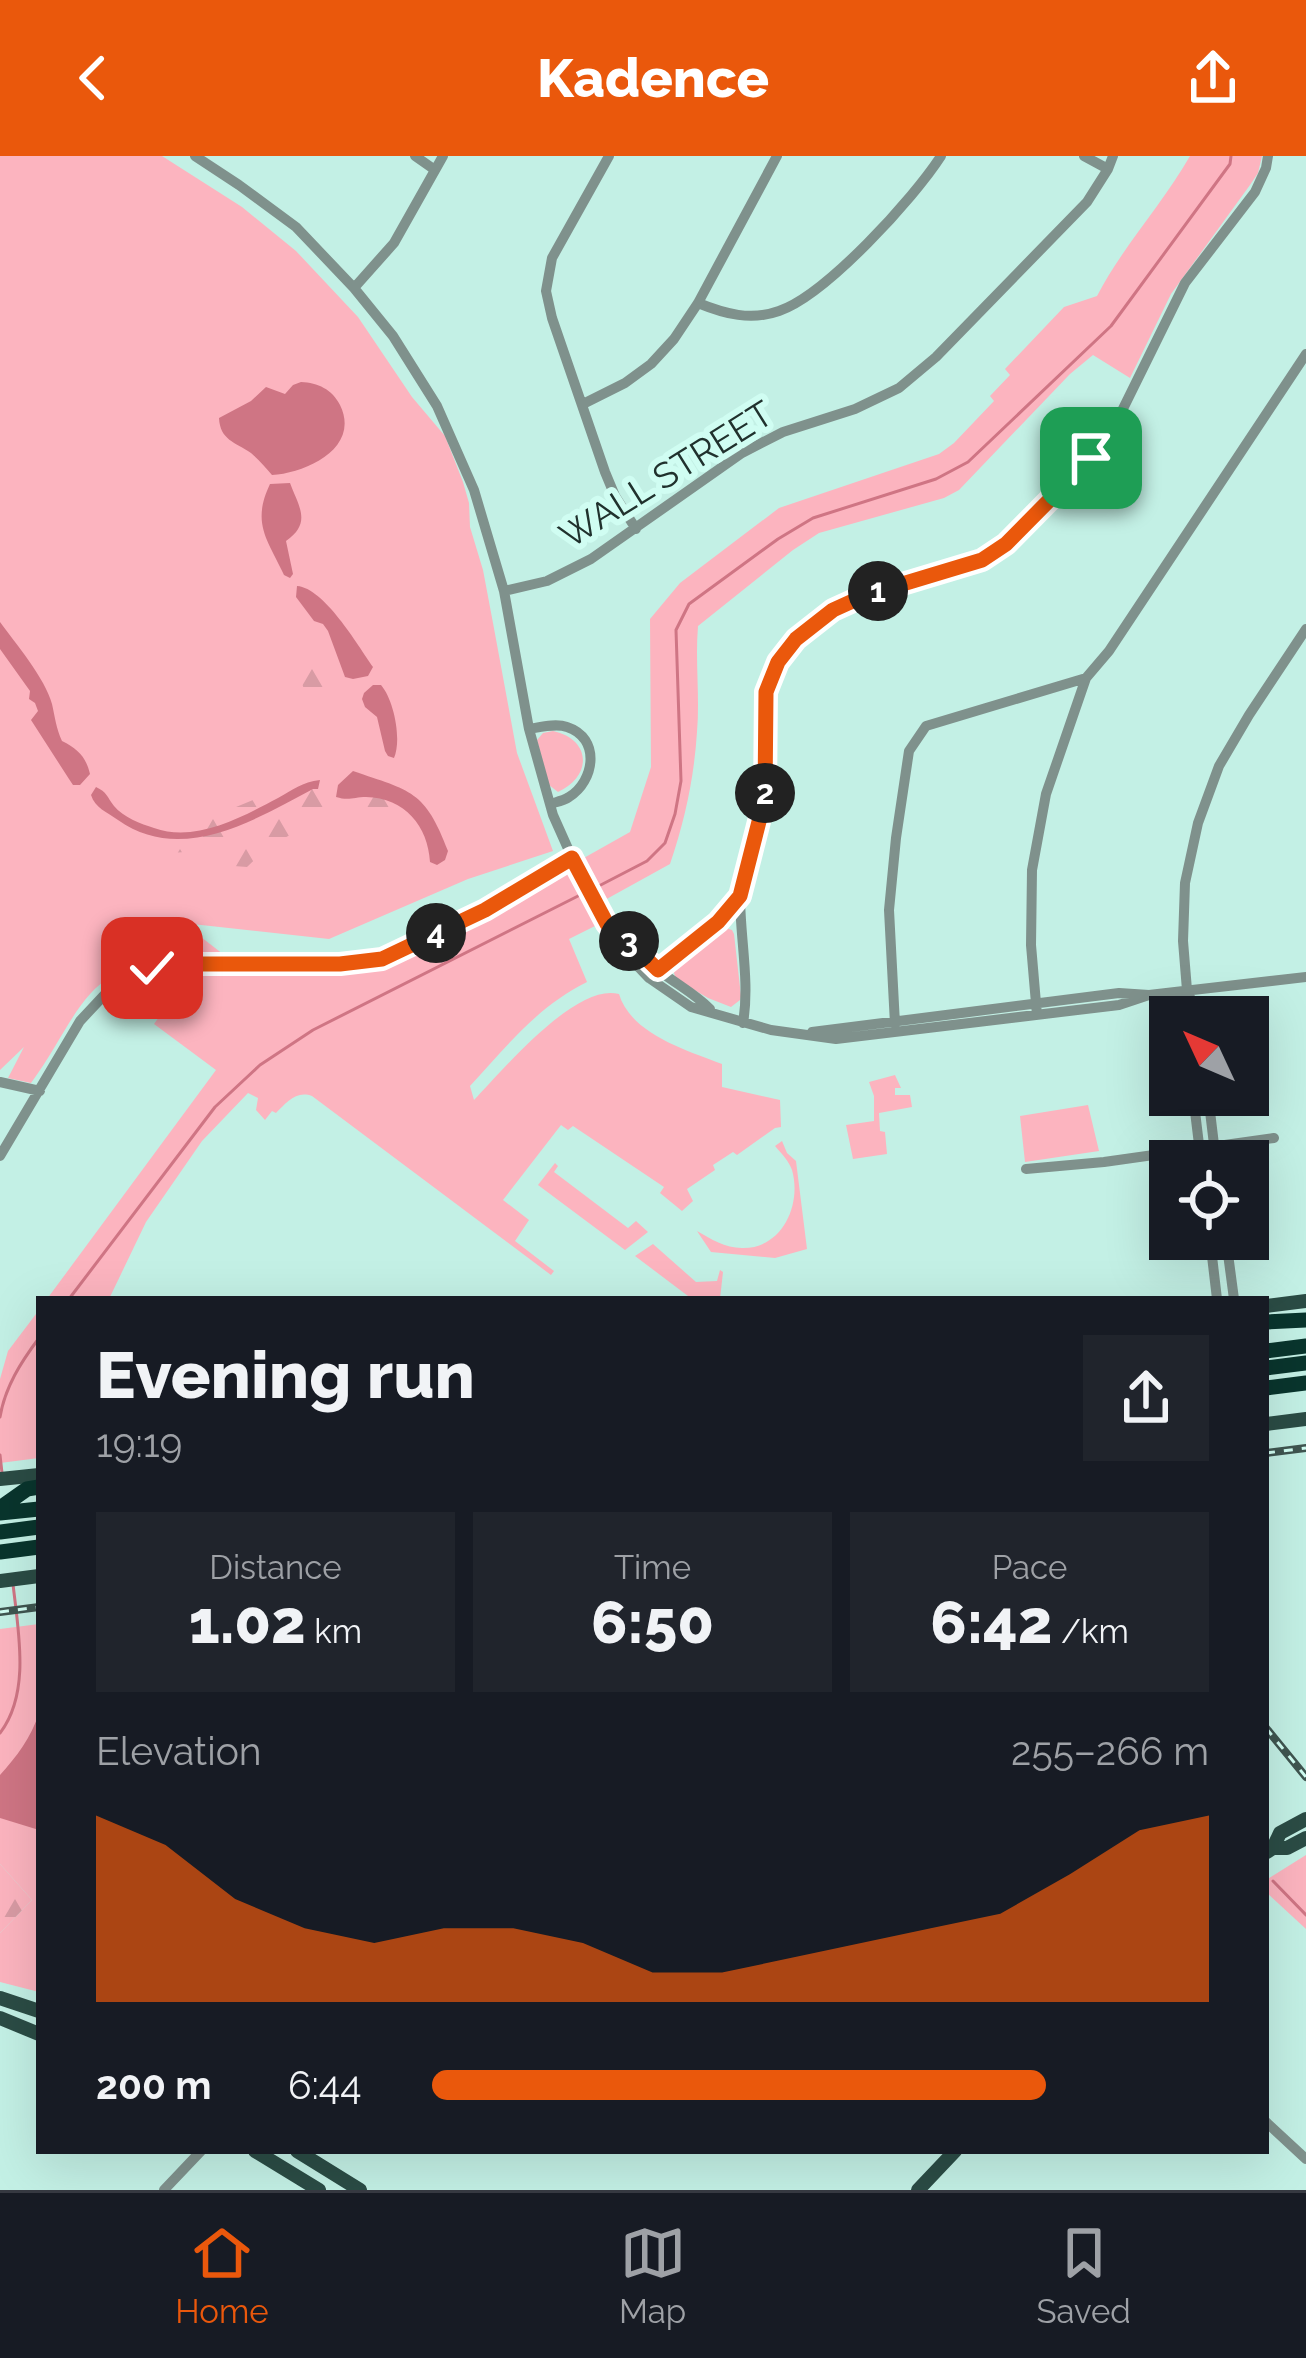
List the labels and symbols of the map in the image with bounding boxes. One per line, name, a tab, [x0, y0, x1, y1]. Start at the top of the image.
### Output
street label: WALL STREET	[552, 392, 780, 556]
pin	[1040, 407, 1142, 509]
pin: 1	[848, 561, 908, 621]
pin: 2	[735, 763, 795, 823]
pin: 4	[406, 903, 466, 963]
pin: 3	[599, 911, 659, 971]
pin	[101, 917, 203, 1019]
north arrow	[1149, 996, 1269, 1116]

